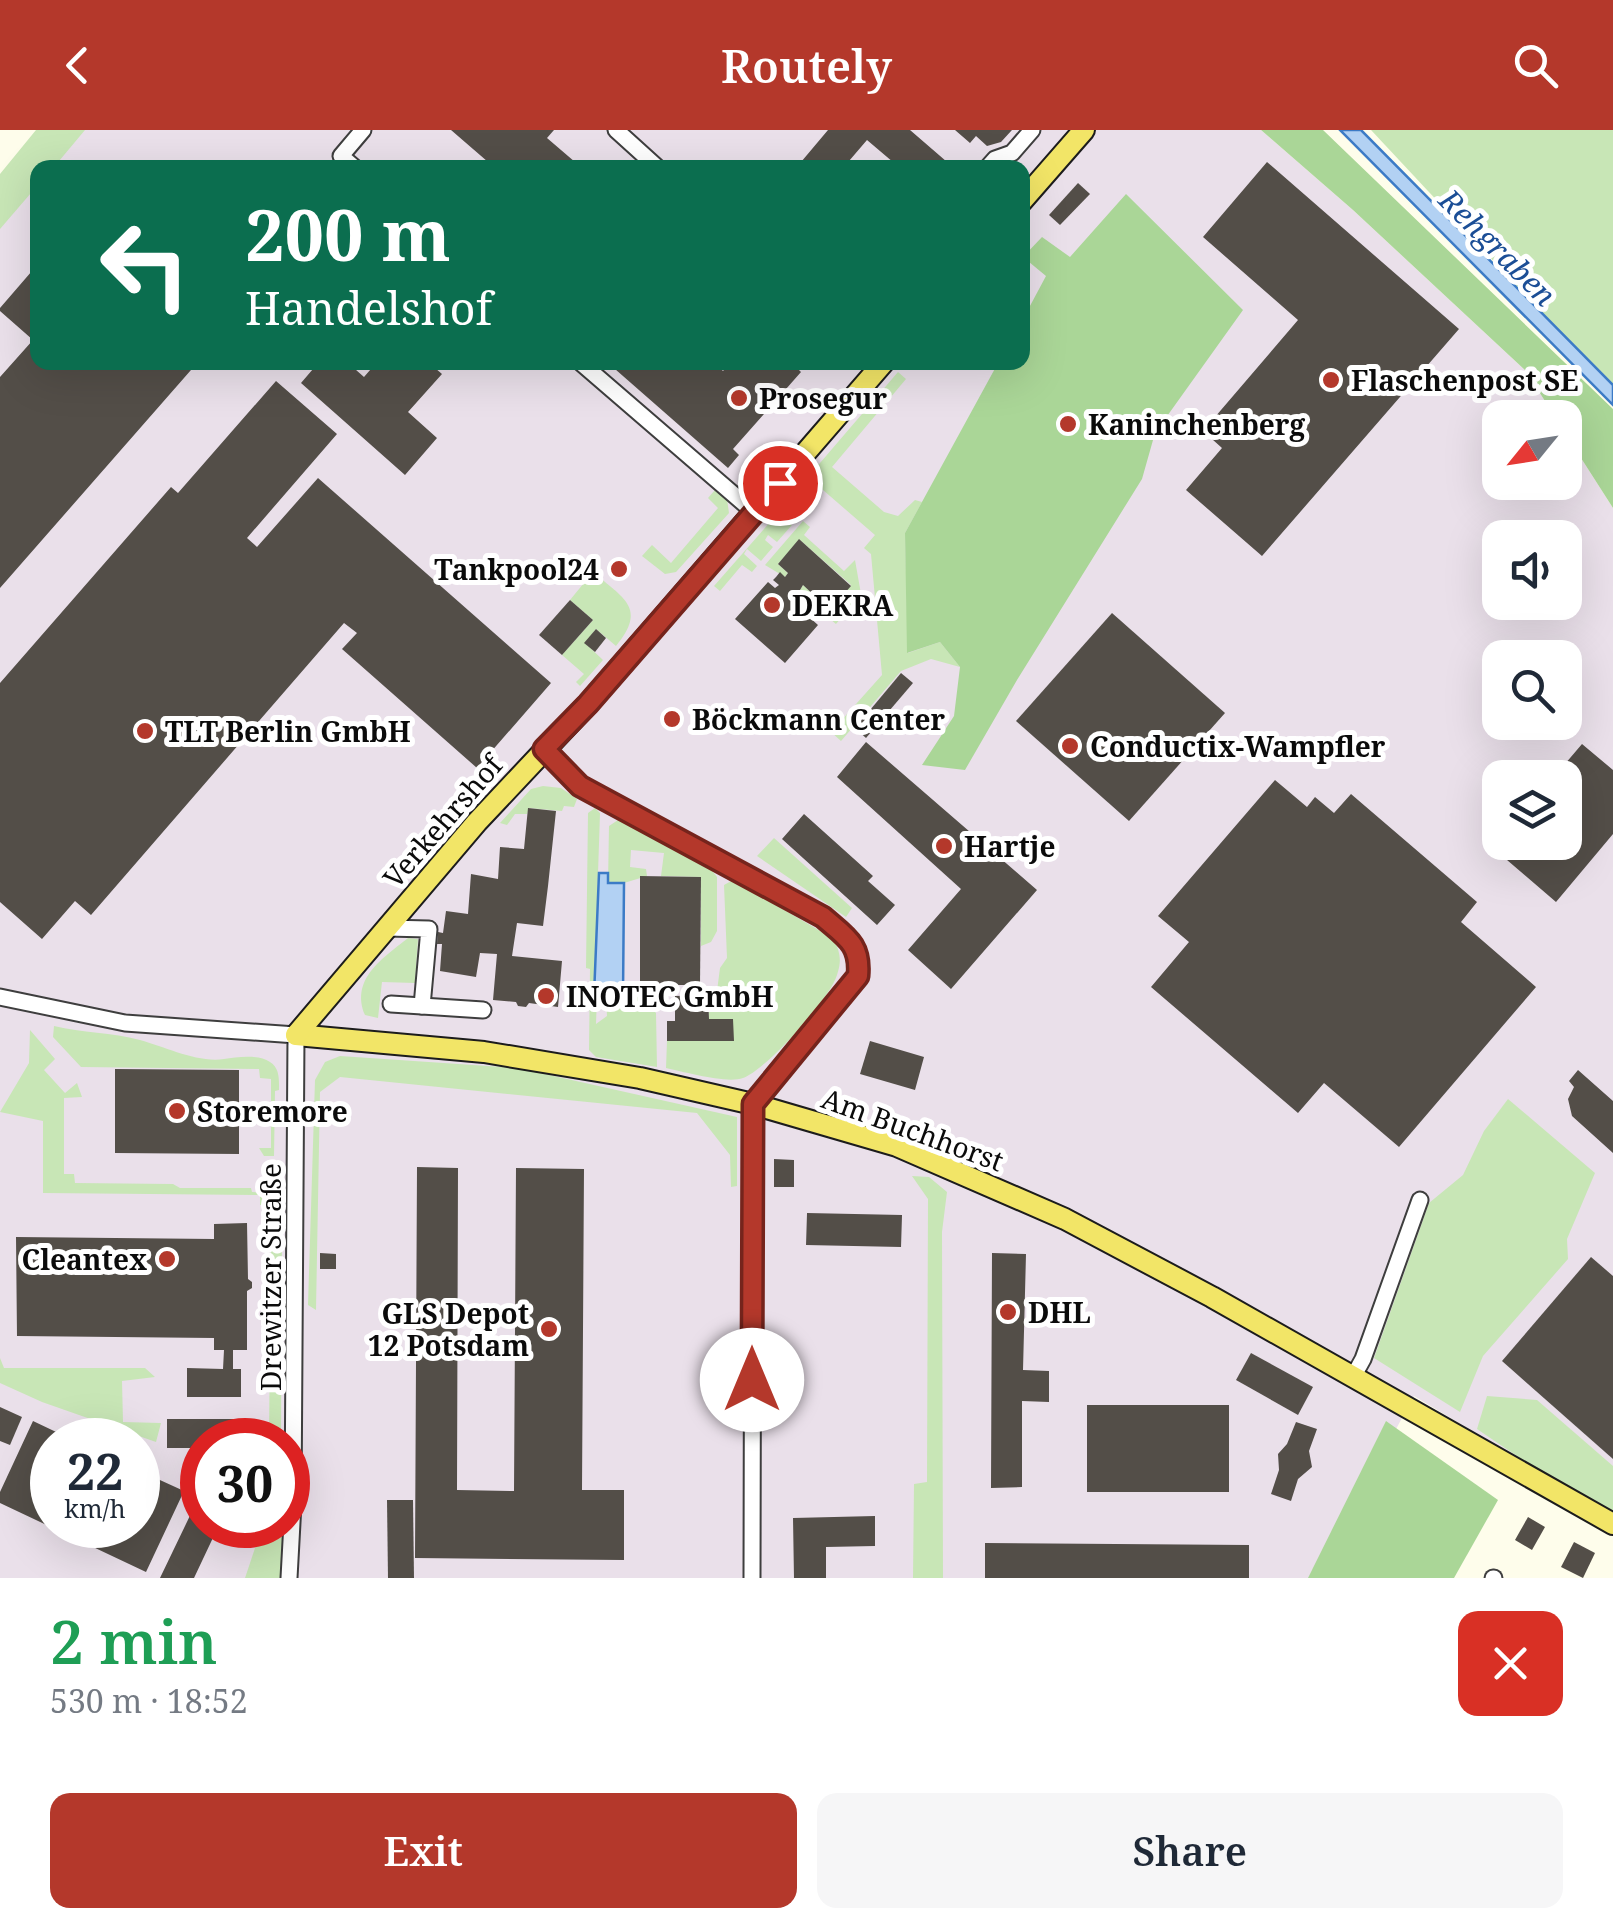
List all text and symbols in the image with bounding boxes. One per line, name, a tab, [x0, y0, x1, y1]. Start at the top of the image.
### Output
text: Routely	[721, 35, 892, 96]
icon: back	[50, 38, 105, 93]
icon: search	[1508, 38, 1563, 93]
water label: Rehgraben	[1430, 179, 1565, 314]
text: 200 m	[245, 186, 451, 282]
icon: left	[80, 200, 210, 330]
text: Handelshof	[245, 277, 492, 338]
place label: Flaschenpost SE	[1351, 361, 1578, 399]
marker: Flaschenpost SE	[1320, 369, 1342, 391]
place label: Prosegur	[759, 379, 888, 417]
marker: Prosegur	[728, 387, 750, 409]
north arrow	[1482, 400, 1582, 500]
map controls	[1482, 400, 1582, 860]
place label: Kaninchenberg	[1088, 405, 1306, 443]
marker: Kaninchenberg	[1057, 413, 1079, 435]
pin	[738, 441, 823, 526]
icon: arrive	[753, 456, 808, 511]
button: sound	[1482, 520, 1582, 620]
place label: Tankpool24	[434, 550, 599, 588]
marker: Tankpool24	[608, 558, 630, 580]
place label: DEKRA	[792, 586, 894, 624]
marker: DEKRA	[761, 594, 783, 616]
button: search	[1482, 640, 1582, 740]
place label: Böckmann Center	[692, 700, 945, 738]
marker: Böckmann Center	[661, 708, 683, 730]
place label: TLT Berlin GmbH	[165, 712, 411, 750]
marker: TLT Berlin GmbH	[134, 720, 156, 742]
place label: Conductix-Wampfler	[1090, 727, 1386, 765]
marker: Conductix-Wampfler	[1059, 735, 1081, 757]
street label: Verkehrshof	[374, 745, 512, 895]
button: layers	[1482, 760, 1582, 860]
place label: Hartje	[964, 827, 1055, 865]
marker: Hartje	[933, 835, 955, 857]
place label: INOTEC GmbH	[566, 977, 774, 1015]
marker: INOTEC GmbH	[535, 985, 557, 1007]
street label: Am Buchhorst	[817, 1079, 1009, 1180]
place label: Storemore	[197, 1092, 348, 1130]
marker: Storemore	[166, 1100, 188, 1122]
street label: Drewitzer Straße	[251, 1163, 289, 1391]
place label: Cleantex	[21, 1240, 147, 1278]
marker: Cleantex	[156, 1248, 178, 1270]
place label: DHL	[1028, 1293, 1091, 1331]
place label: GLS Depot 12 Potsdam	[368, 1294, 529, 1364]
marker: DHL	[997, 1301, 1019, 1323]
marker: GLS Depot 12 Potsdam	[538, 1318, 560, 1340]
position arrow	[700, 1328, 804, 1432]
speed limit sign: 30	[180, 1418, 310, 1548]
text: 22	[67, 1437, 123, 1505]
text: km/h	[64, 1491, 126, 1525]
text: 2 min	[50, 1600, 218, 1682]
button: close	[1458, 1611, 1563, 1716]
text: 530 m · 18:52	[50, 1679, 248, 1722]
button: Exit	[50, 1793, 797, 1908]
button: Share	[817, 1793, 1563, 1908]

